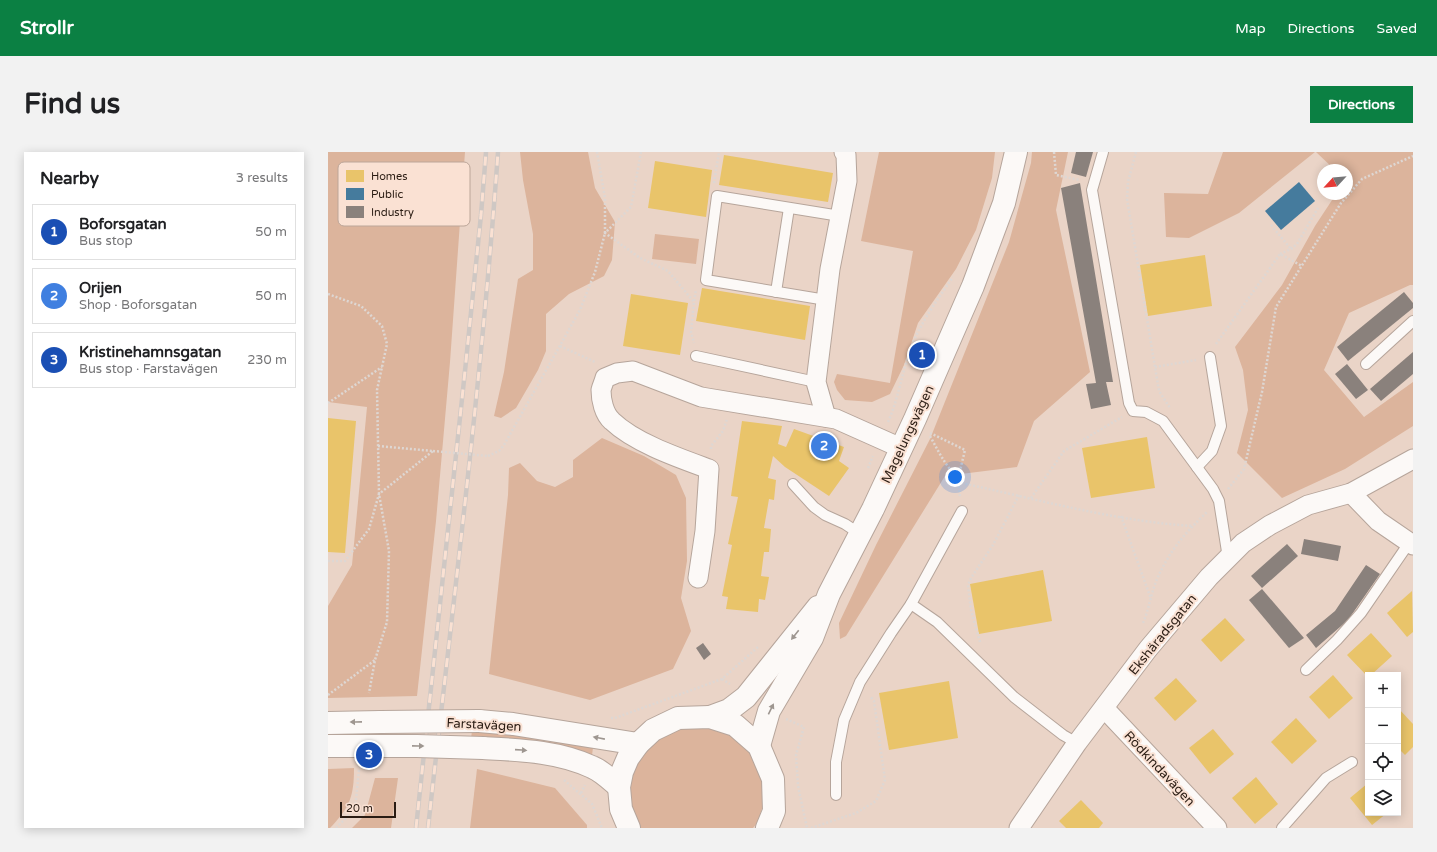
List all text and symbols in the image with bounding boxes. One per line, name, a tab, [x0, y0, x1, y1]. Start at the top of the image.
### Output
text: Strollr	[20, 17, 74, 39]
text: Map	[1235, 20, 1266, 37]
text: Directions	[1288, 20, 1355, 37]
text: Saved	[1377, 20, 1417, 37]
button: Directions	[1310, 86, 1413, 123]
text: Find us	[24, 87, 120, 121]
legend	[338, 162, 470, 226]
north arrow	[1317, 164, 1353, 200]
text: Nearby	[40, 168, 99, 189]
text: 3 results	[236, 170, 288, 186]
text: Homes	[371, 170, 407, 183]
text: Public	[371, 188, 403, 201]
text: Industry	[371, 206, 414, 219]
text: Boforsgatan	[79, 215, 167, 233]
text: 1	[50, 224, 58, 240]
text: 50 m	[255, 224, 287, 240]
text: Bus stop	[79, 233, 133, 249]
text: Orijen	[79, 279, 122, 297]
text: 2	[50, 288, 58, 304]
text: 50 m	[255, 288, 287, 304]
text: Shop · Boforsgatan	[79, 297, 197, 313]
pin: 1	[909, 340, 935, 370]
text: Kristinehamnsgatan	[79, 343, 221, 361]
text: 3	[50, 352, 58, 368]
text: 230 m	[247, 352, 287, 368]
text: Bus stop · Farstavägen	[79, 361, 218, 377]
street label: Magelungsvägen	[878, 383, 938, 486]
pin: 2	[811, 431, 837, 461]
your location	[945, 467, 965, 487]
street label: Ekshäradsgatan	[1125, 591, 1200, 678]
one-way arrow	[790, 629, 799, 640]
map controls	[1365, 672, 1401, 816]
button: +	[1365, 672, 1401, 708]
one-way arrow	[768, 703, 774, 715]
button: −	[1365, 708, 1401, 744]
street label: Farstavägen	[446, 715, 522, 735]
one-way arrow	[349, 719, 362, 725]
street label: Rödkindavägen	[1120, 728, 1198, 809]
one-way arrow	[593, 734, 605, 740]
pin: 3	[356, 740, 382, 770]
one-way arrow	[412, 743, 425, 749]
button: locate	[1365, 744, 1401, 780]
one-way arrow	[515, 747, 528, 754]
button: layers	[1365, 780, 1401, 816]
scale bar	[340, 800, 396, 819]
text: 20 m	[346, 802, 373, 815]

